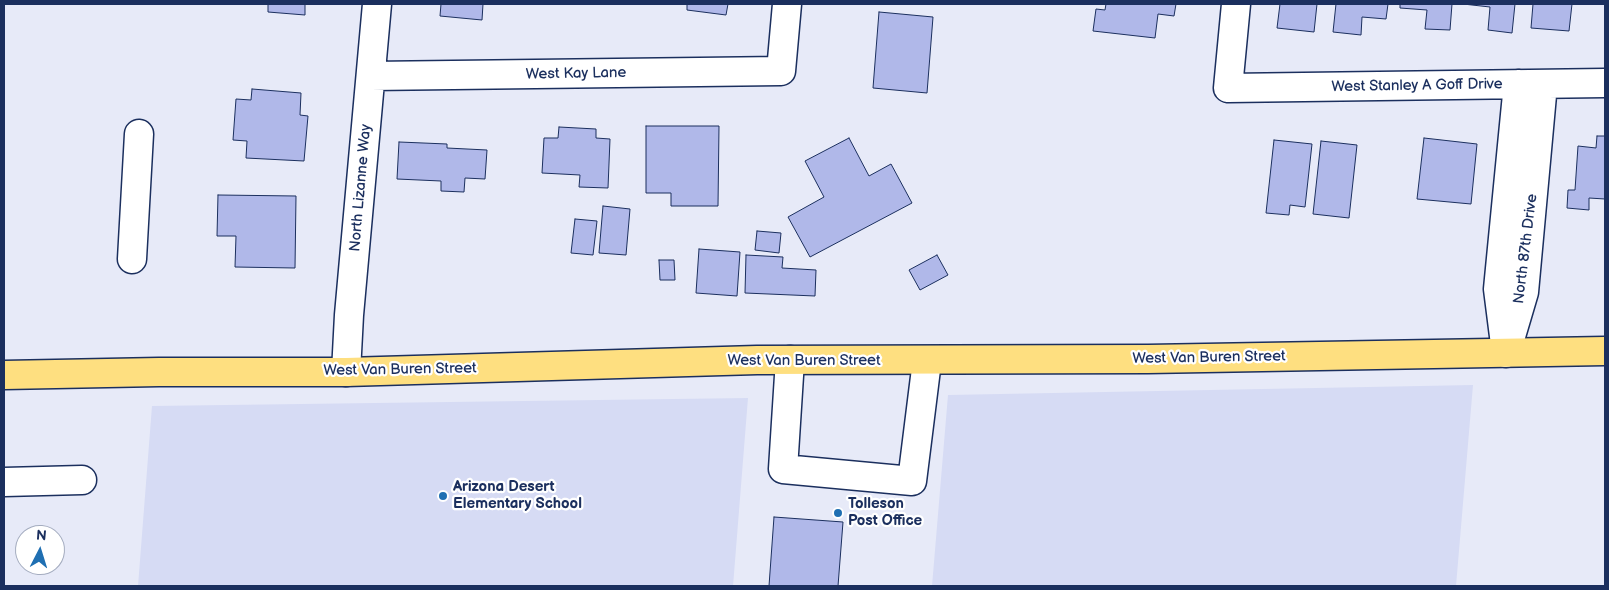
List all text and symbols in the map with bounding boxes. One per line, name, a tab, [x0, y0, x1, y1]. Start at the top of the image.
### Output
street label: West Kay Lane	[526, 64, 626, 84]
street label: West Stanley A Goff Drive	[1331, 76, 1503, 96]
street label: North Lizanne Way	[346, 124, 376, 252]
street label: North 87th Drive	[1510, 193, 1542, 305]
street label: West Van Buren Street	[1132, 348, 1286, 368]
street label: West Van Buren Street	[727, 352, 881, 370]
street label: West Van Buren Street	[323, 360, 477, 380]
place label: Arizona Desert Elementary School	[453, 478, 582, 513]
marker: Arizona Desert Elementary School	[437, 490, 449, 502]
place label: Tolleson Post Office	[848, 495, 922, 530]
marker: Tolleson Post Office	[832, 507, 844, 519]
north arrow	[15, 525, 65, 575]
text: N	[35, 527, 47, 544]

